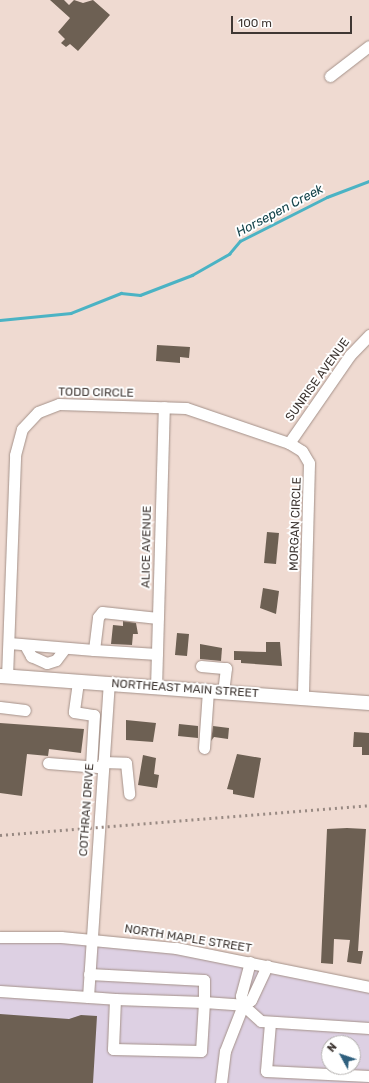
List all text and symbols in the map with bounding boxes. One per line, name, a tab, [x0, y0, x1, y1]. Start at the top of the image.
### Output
scale bar	[233, 8, 354, 34]
text: 100 m	[238, 16, 272, 30]
water label: Horsepen Creek	[234, 181, 326, 241]
street label: SUNRISE AVENUE	[283, 335, 353, 425]
street label: TODD CIRCLE	[58, 385, 134, 401]
street label: MORGAN CIRCLE	[287, 477, 305, 571]
street label: ALICE AVENUE	[139, 505, 155, 589]
street label: NORTHEAST MAIN STREET	[111, 677, 259, 701]
street label: COTHRAN DRIVE	[77, 763, 97, 857]
street label: NORTH MAPLE STREET	[123, 922, 253, 956]
north arrow	[321, 1035, 361, 1075]
text: N	[325, 1040, 340, 1055]

